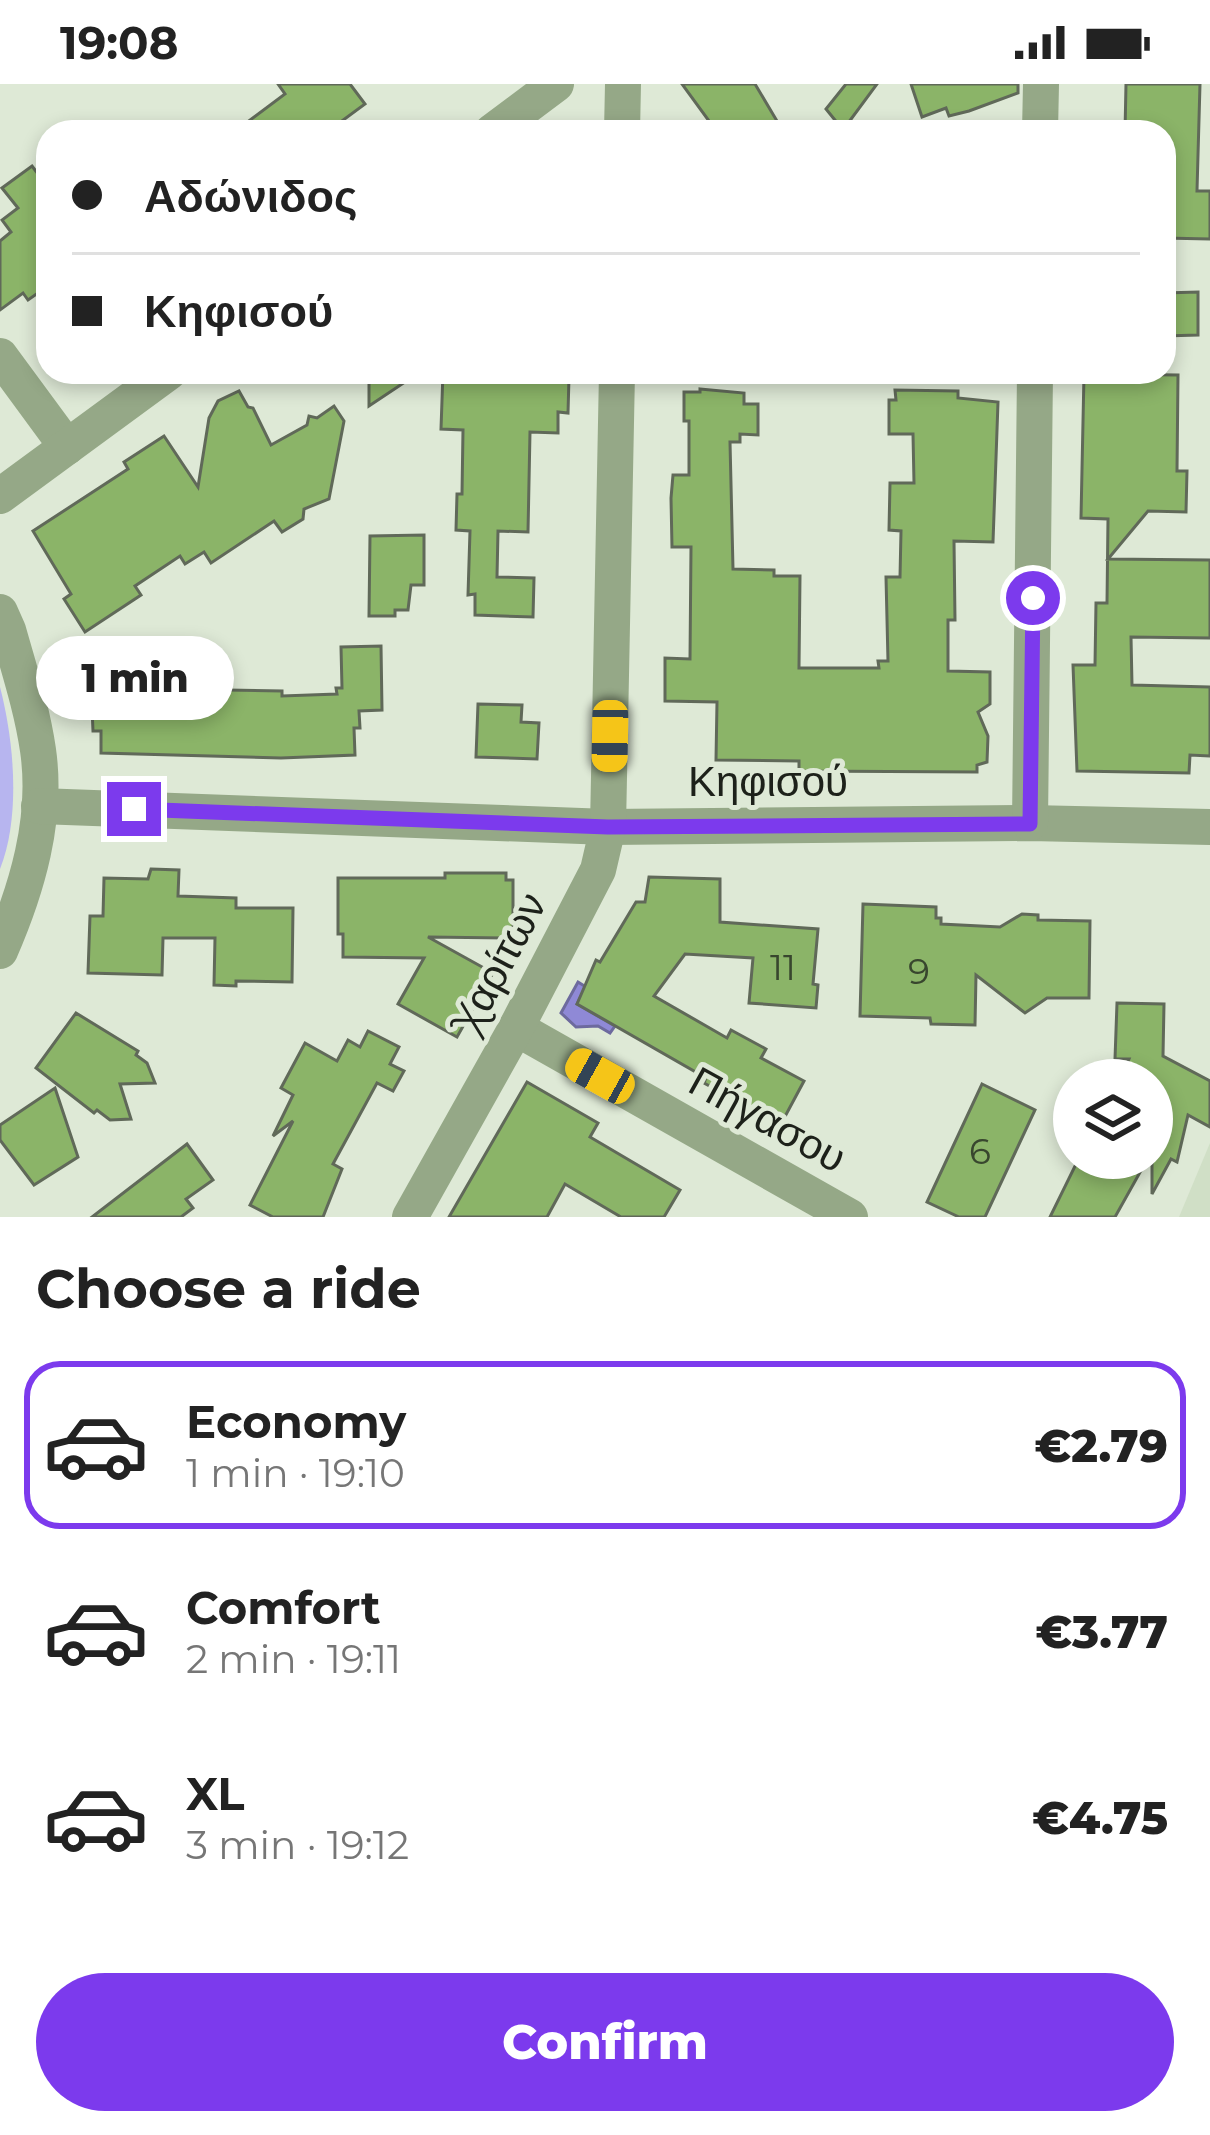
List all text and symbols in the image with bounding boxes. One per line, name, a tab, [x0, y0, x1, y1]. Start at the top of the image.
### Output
text: 19:08	[60, 15, 178, 70]
text: Αδώνιδος	[144, 168, 358, 223]
text: Κηφισού	[144, 283, 333, 338]
route start	[1006, 571, 1060, 625]
callout: 1 min	[35, 635, 233, 719]
text: 1 min	[81, 654, 189, 702]
car	[591, 700, 629, 772]
street label: Κηφισού	[688, 755, 848, 807]
route end	[107, 782, 161, 836]
street label: Χαρίτων	[438, 883, 557, 1045]
house number: 11	[770, 945, 796, 989]
house number: 9	[908, 949, 930, 993]
car	[560, 1043, 640, 1109]
street label: Πήγασου	[681, 1055, 855, 1183]
map controls	[1053, 1059, 1173, 1179]
button: layers	[1053, 1059, 1173, 1179]
house number: 6	[969, 1129, 991, 1173]
text: Choose a ride	[36, 1256, 421, 1322]
icon: car	[42, 1391, 150, 1499]
text: Economy	[186, 1394, 406, 1449]
text: €2.79	[1034, 1418, 1168, 1473]
text: 1 min · 19:10	[186, 1449, 405, 1497]
icon: car	[42, 1577, 150, 1685]
text: Comfort	[186, 1580, 381, 1635]
text: €3.77	[1035, 1604, 1168, 1659]
text: 2 min · 19:11	[186, 1635, 401, 1683]
icon: car	[42, 1763, 150, 1871]
text: XL	[186, 1766, 244, 1821]
text: €4.75	[1032, 1790, 1168, 1845]
text: 3 min · 19:12	[186, 1821, 409, 1869]
button: Confirm	[36, 1973, 1174, 2111]

